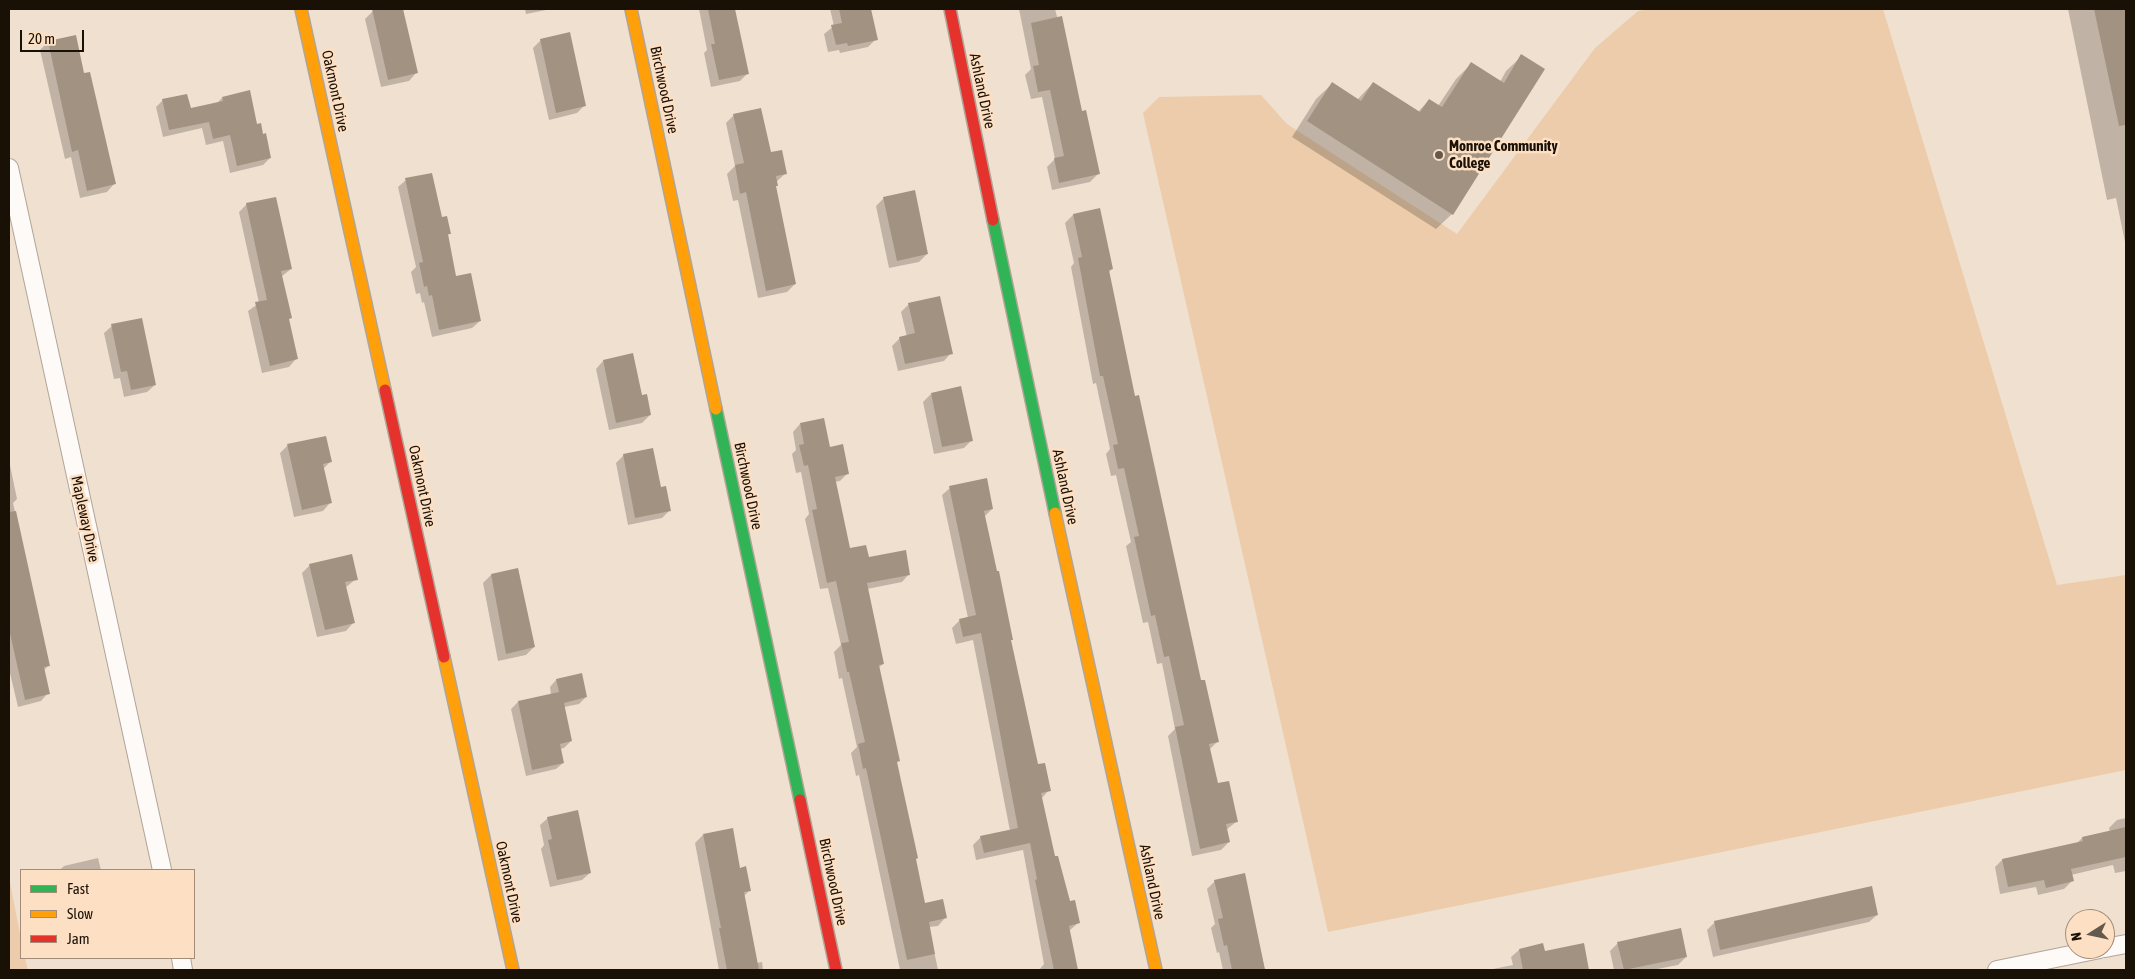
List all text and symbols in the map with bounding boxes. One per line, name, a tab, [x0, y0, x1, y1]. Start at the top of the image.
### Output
scale bar	[22, 20, 86, 52]
text: 20 m	[28, 30, 55, 47]
street label: Birchwood Drive	[646, 45, 682, 135]
street label: Oakmont Drive	[318, 49, 352, 133]
street label: Ashland Drive	[965, 52, 999, 130]
place label: Monroe Community College	[1449, 137, 1558, 172]
marker: Monroe Community College	[1433, 149, 1445, 161]
street label: Birchwood Drive	[730, 441, 766, 531]
street label: Oakmont Drive	[405, 444, 439, 528]
street label: Ashland Drive	[1048, 448, 1082, 526]
street label: Mapleway Drive	[67, 474, 103, 564]
street label: Birchwood Drive	[815, 837, 851, 927]
street label: Oakmont Drive	[492, 840, 526, 924]
street label: Ashland Drive	[1135, 843, 1169, 921]
legend	[20, 869, 195, 959]
text: Fast	[67, 880, 89, 897]
text: Slow	[67, 905, 93, 922]
north arrow	[2065, 909, 2115, 959]
text: Jam	[67, 930, 90, 947]
text: N	[2068, 931, 2085, 942]

